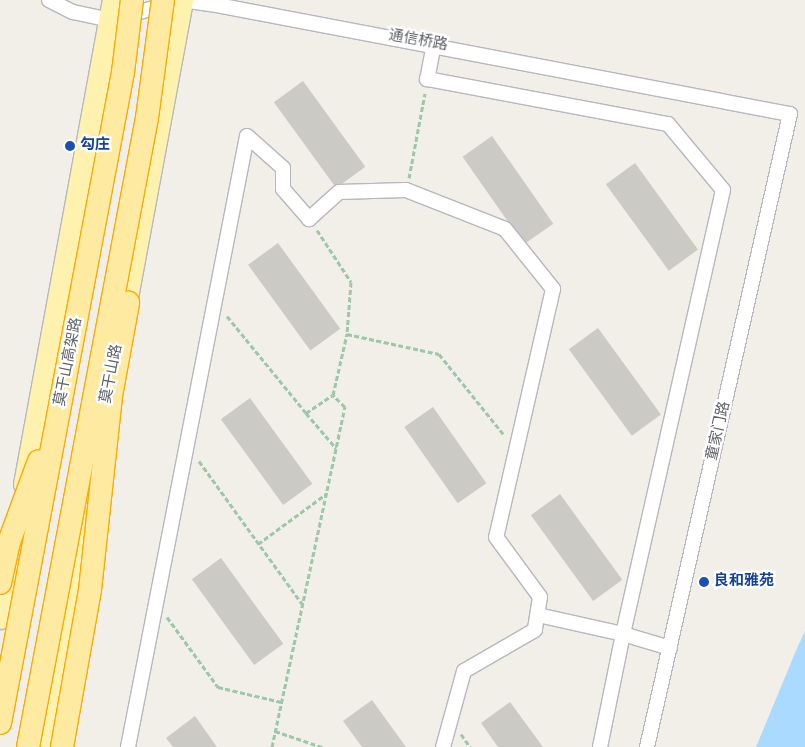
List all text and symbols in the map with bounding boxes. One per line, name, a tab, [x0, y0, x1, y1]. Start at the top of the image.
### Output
street label: 通信桥路	[387, 27, 449, 55]
place label: 勾庄	[80, 137, 110, 155]
marker: 勾庄	[64, 140, 76, 152]
street label: 莫干山高架路	[52, 316, 86, 408]
street label: 莫干山路	[97, 343, 127, 405]
street label: 童家门路	[703, 400, 735, 462]
place label: 良和雅苑	[714, 573, 774, 591]
marker: 良和雅苑	[698, 576, 710, 588]

